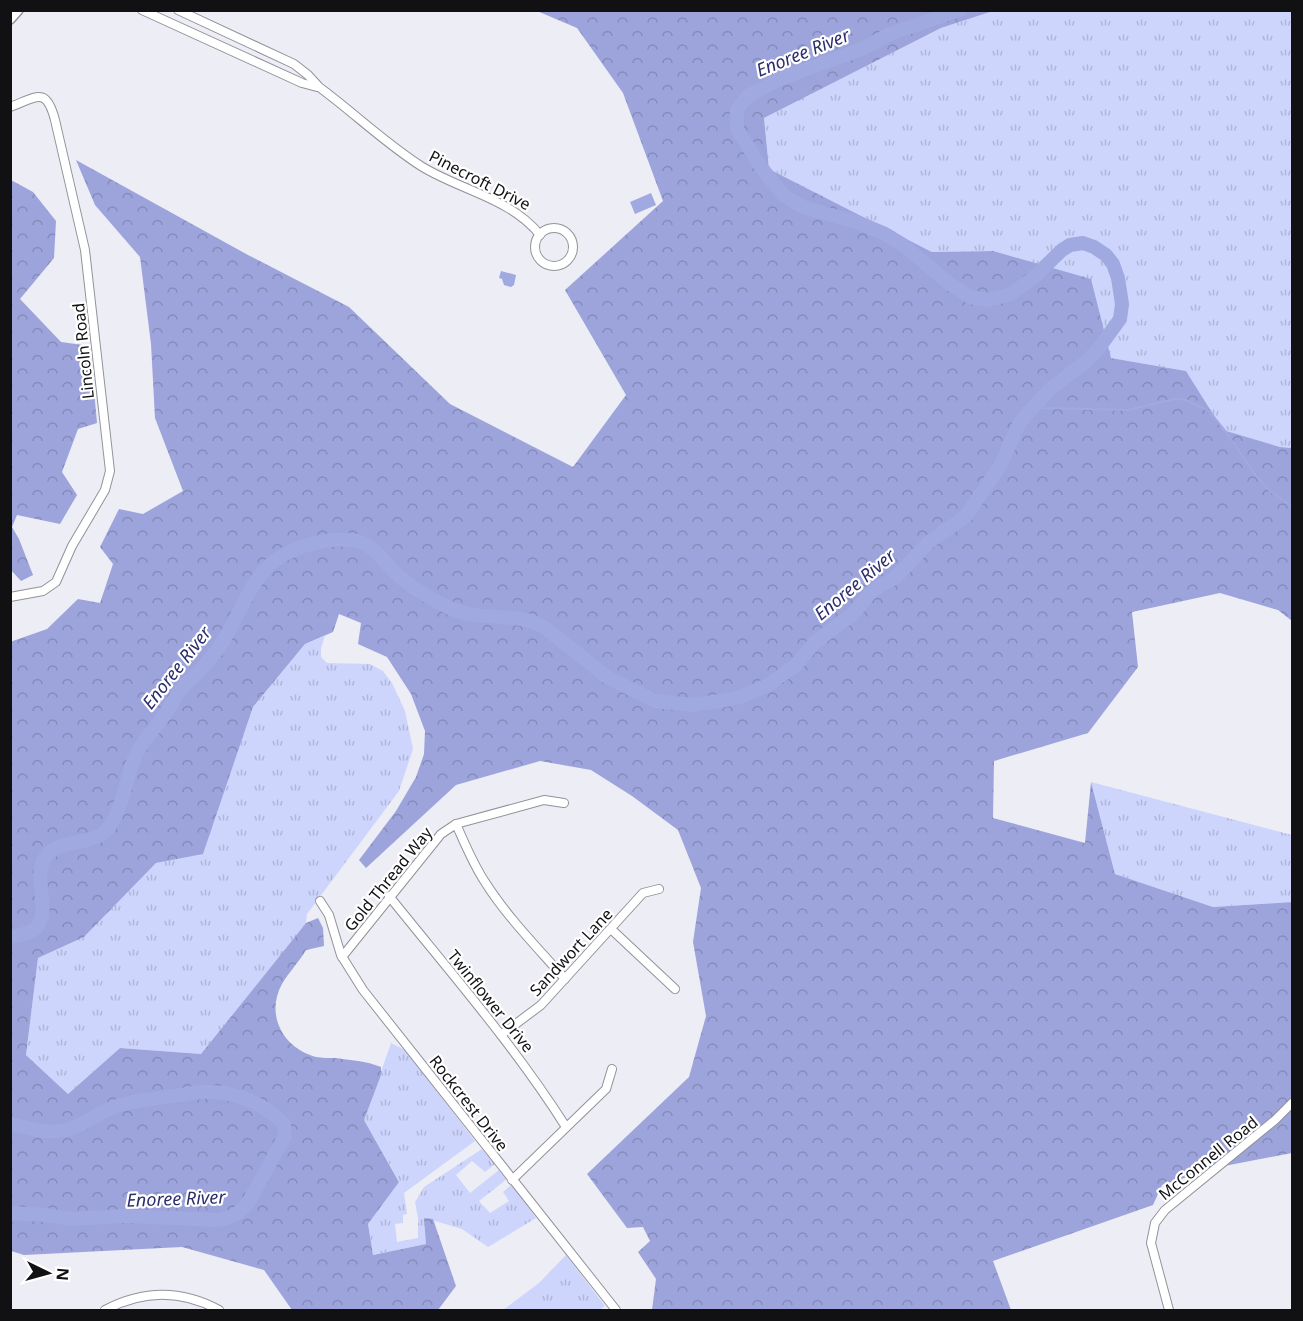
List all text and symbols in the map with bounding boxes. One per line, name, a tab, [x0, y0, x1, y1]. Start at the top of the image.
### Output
water label: Enoree River	[752, 22, 854, 82]
street label: Pinecroft Drive	[425, 145, 535, 215]
street label: Lincoln Road	[67, 302, 99, 400]
water label: Enoree River	[809, 543, 901, 625]
water label: Enoree River	[136, 620, 217, 714]
street label: Gold Thread Way	[339, 822, 437, 936]
street label: Sandwort Lane	[525, 903, 617, 1001]
street label: Twinflower Drive	[443, 945, 539, 1057]
street label: Rockcrest Drive	[425, 1051, 513, 1155]
street label: McConnell Road	[1154, 1111, 1262, 1205]
water label: Enoree River	[126, 1184, 227, 1212]
north arrow	[18, 1243, 78, 1303]
text: N	[51, 1267, 74, 1282]

